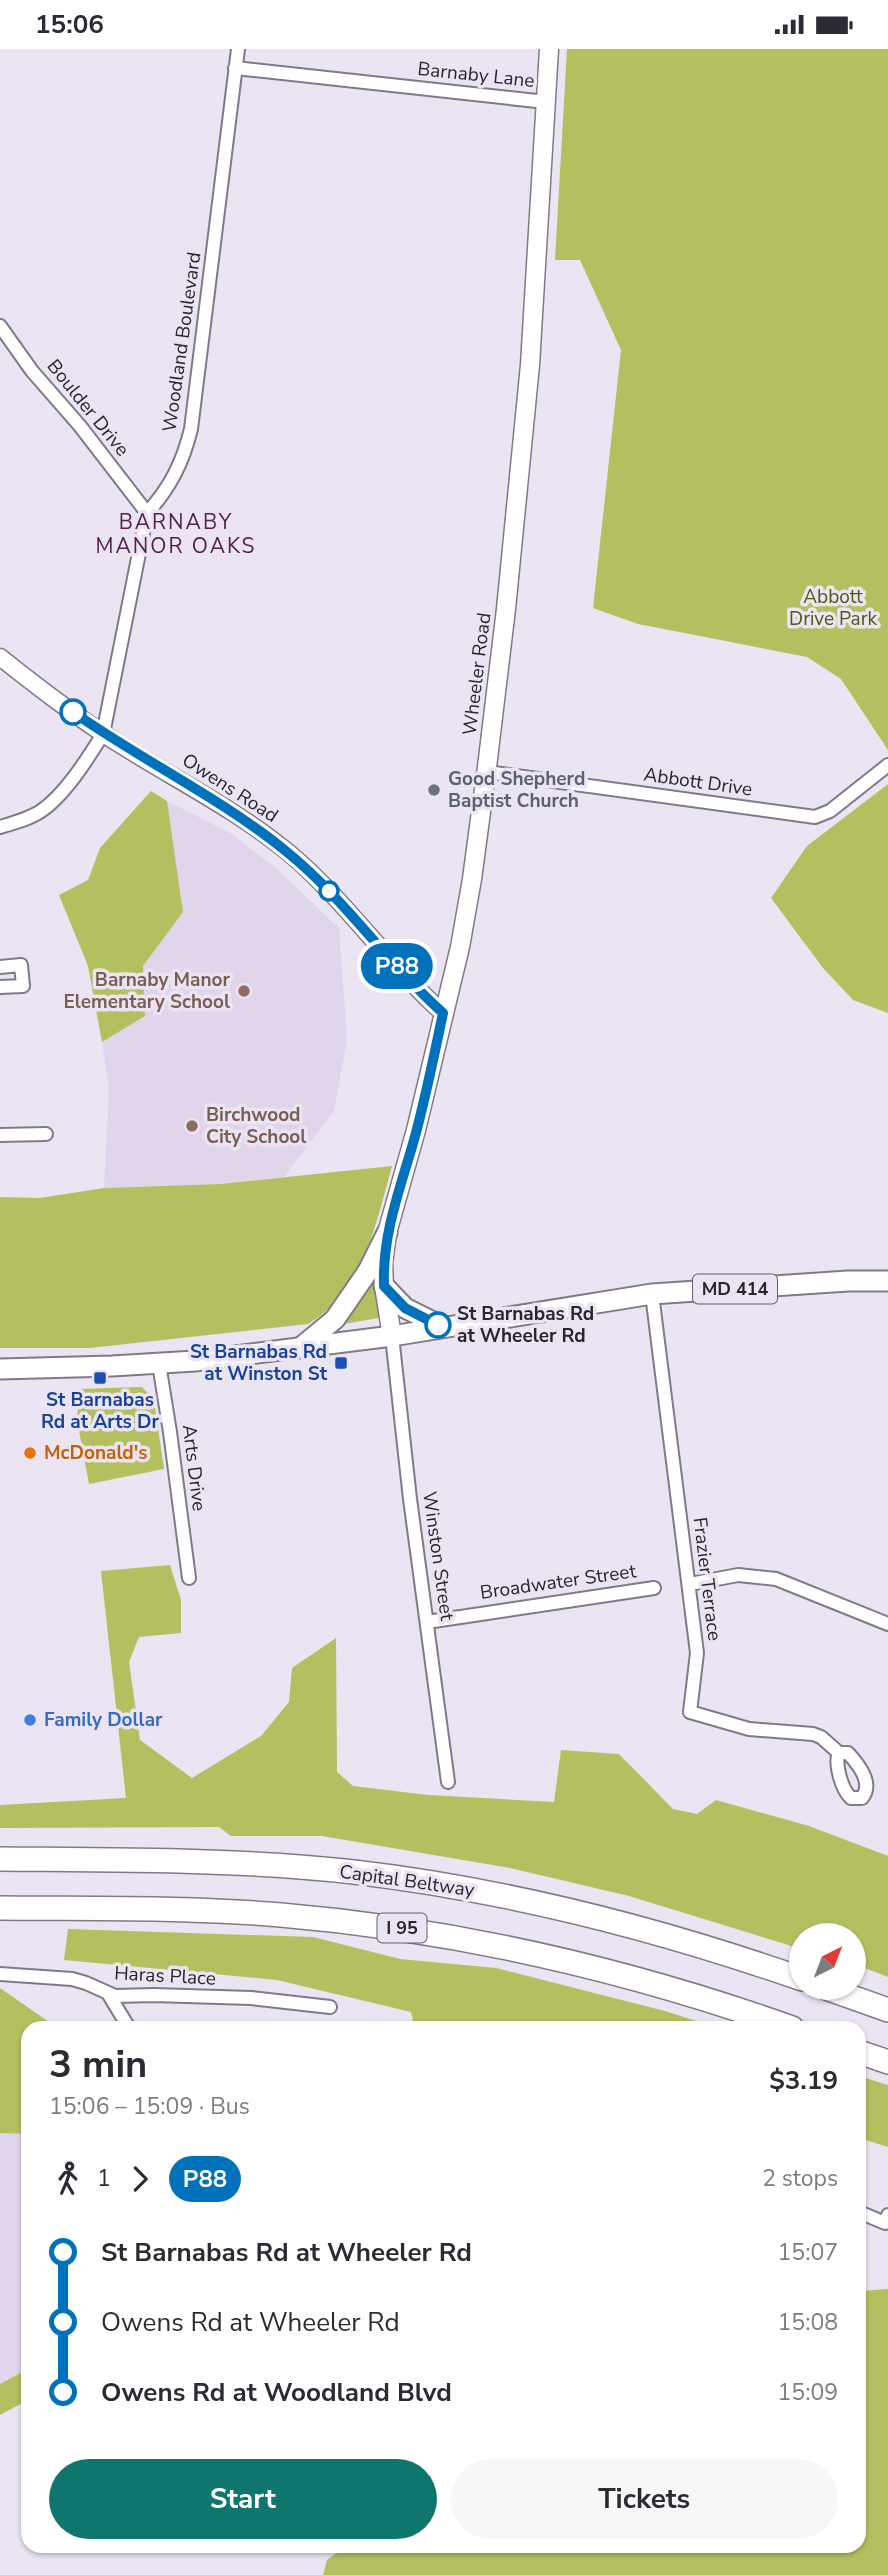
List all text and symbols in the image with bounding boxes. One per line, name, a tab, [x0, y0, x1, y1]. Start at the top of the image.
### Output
text: 15:06	[35, 7, 104, 42]
street label: Barnaby Lane	[416, 56, 536, 94]
street label: Woodland Boulevard	[156, 250, 208, 434]
street label: Boulder Drive	[41, 354, 135, 462]
district label: BARNABY MANOR OAKS	[96, 508, 257, 560]
park label: Abbott Drive Park	[789, 584, 877, 632]
street label: Wheeler Road	[457, 611, 497, 737]
unlabelled marker	[60, 699, 86, 725]
street label: Owens Road	[177, 747, 283, 829]
street label: Abbott Drive	[642, 762, 754, 802]
place label: Good Shepherd Baptist Church	[448, 766, 585, 814]
marker: Good Shepherd Baptist Church	[426, 782, 442, 798]
unlabelled marker	[319, 881, 339, 901]
line badge: P88	[357, 943, 437, 989]
text: P88	[375, 950, 419, 982]
place label: Barnaby Manor Elementary School	[63, 967, 231, 1015]
marker: Barnaby Manor Elementary School	[236, 983, 252, 999]
place label: Birchwood City School	[206, 1102, 306, 1150]
marker: Birchwood City School	[184, 1118, 200, 1134]
road number: MD 414	[693, 1275, 777, 1303]
place label: St Barnabas Rd at Wheeler Rd	[457, 1301, 594, 1349]
marker: St Barnabas Rd at Wheeler Rd	[425, 1312, 451, 1338]
place label: St Barnabas Rd at Winston St	[190, 1339, 328, 1387]
marker: St Barnabas Rd at Winston St	[333, 1355, 349, 1371]
marker: St Barnabas Rd at Arts Dr	[92, 1370, 108, 1386]
place label: St Barnabas Rd at Arts Dr	[41, 1387, 159, 1435]
street label: Arts Drive	[176, 1423, 212, 1513]
place label: McDonald's	[44, 1440, 148, 1466]
marker: McDonald's	[22, 1445, 38, 1461]
street label: Winston Street	[416, 1490, 460, 1622]
street label: Frazier Terrace	[687, 1516, 727, 1642]
street label: Broadwater Street	[478, 1558, 638, 1606]
place label: Family Dollar	[44, 1707, 163, 1733]
marker: Family Dollar	[22, 1712, 38, 1728]
street label: Capital Beltway	[338, 1859, 476, 1903]
road number: I 95	[378, 1914, 426, 1943]
north arrow	[789, 1923, 866, 2000]
map controls	[789, 1923, 866, 2000]
street label: Haras Place	[114, 1960, 216, 1992]
text: 3 min	[49, 2039, 147, 2090]
text: $3.19	[769, 2063, 838, 2098]
text: 15:06 – 15:09 · Bus	[49, 2091, 250, 2122]
icon: walk	[49, 2160, 87, 2198]
icon: forward	[121, 2160, 159, 2198]
text: 1	[97, 2163, 111, 2194]
text: P88	[183, 2163, 227, 2195]
text: 2 stops	[762, 2163, 838, 2194]
text: St Barnabas Rd at Wheeler Rd	[101, 2235, 472, 2270]
text: 15:07	[778, 2237, 838, 2268]
text: Owens Rd at Wheeler Rd	[101, 2305, 400, 2340]
text: 15:08	[778, 2307, 838, 2338]
text: Owens Rd at Woodland Blvd	[101, 2375, 452, 2410]
text: 15:09	[778, 2377, 838, 2408]
button: Start	[49, 2459, 437, 2539]
button: Tickets	[451, 2459, 838, 2539]

